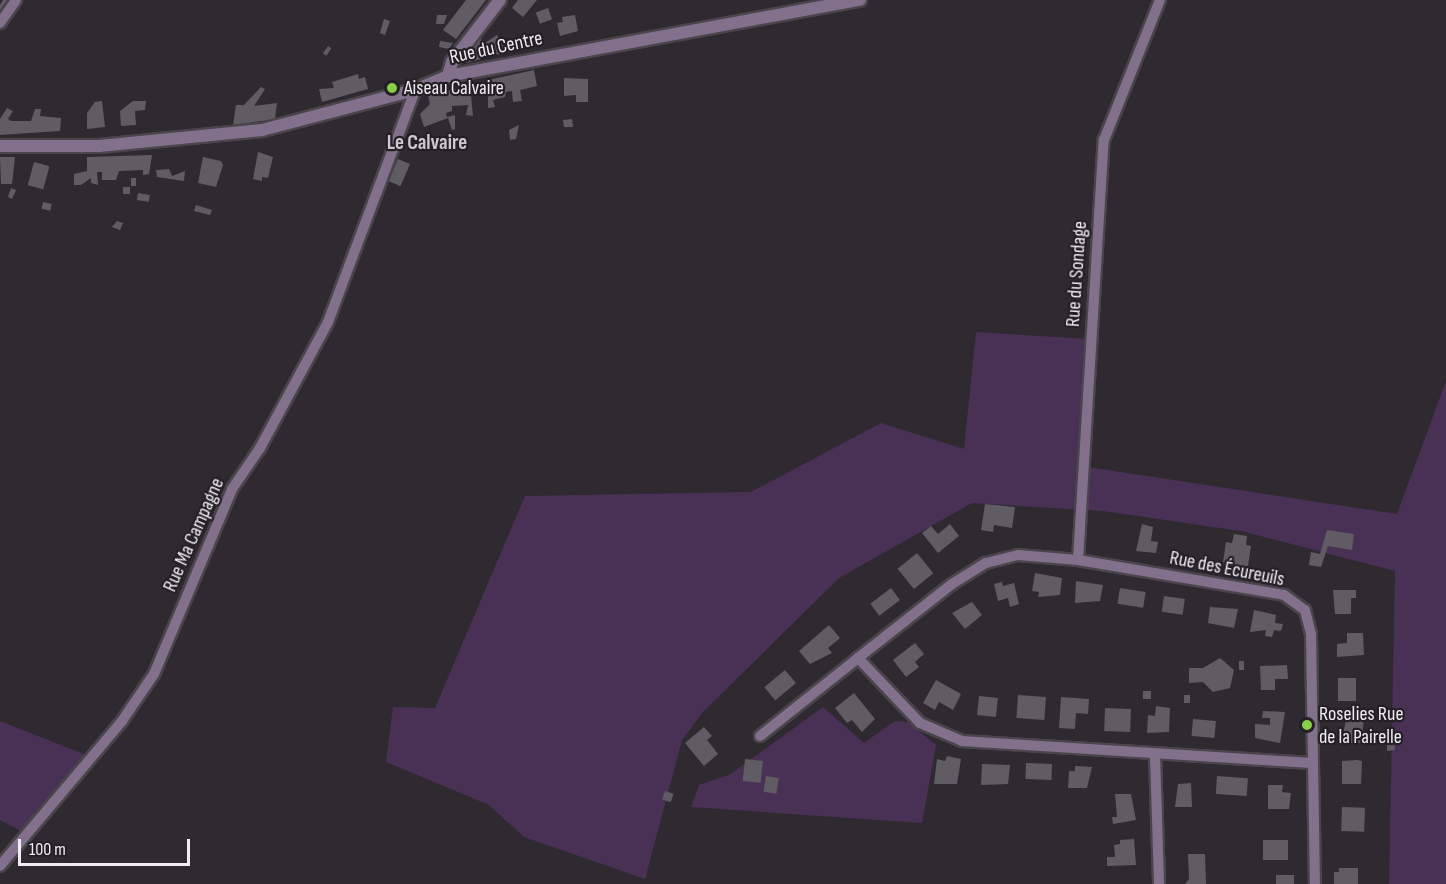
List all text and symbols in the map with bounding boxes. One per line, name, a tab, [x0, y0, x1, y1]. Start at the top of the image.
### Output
street label: Rue du Centre	[447, 26, 545, 70]
place label: Aiseau Calvaire	[404, 76, 504, 100]
marker: Aiseau Calvaire	[385, 81, 399, 95]
district label: Le Calvaire	[387, 130, 467, 156]
street label: Rue du Sondage	[1061, 220, 1093, 328]
street label: Rue Ma Campagne	[158, 474, 230, 596]
street label: Rue des Écureuils	[1168, 546, 1286, 592]
place label: Roselies Rue de la Pairelle	[1319, 702, 1403, 749]
marker: Roselies Rue de la Pairelle	[1300, 718, 1314, 732]
scale bar	[21, 827, 194, 865]
text: 100 m	[29, 839, 66, 860]

